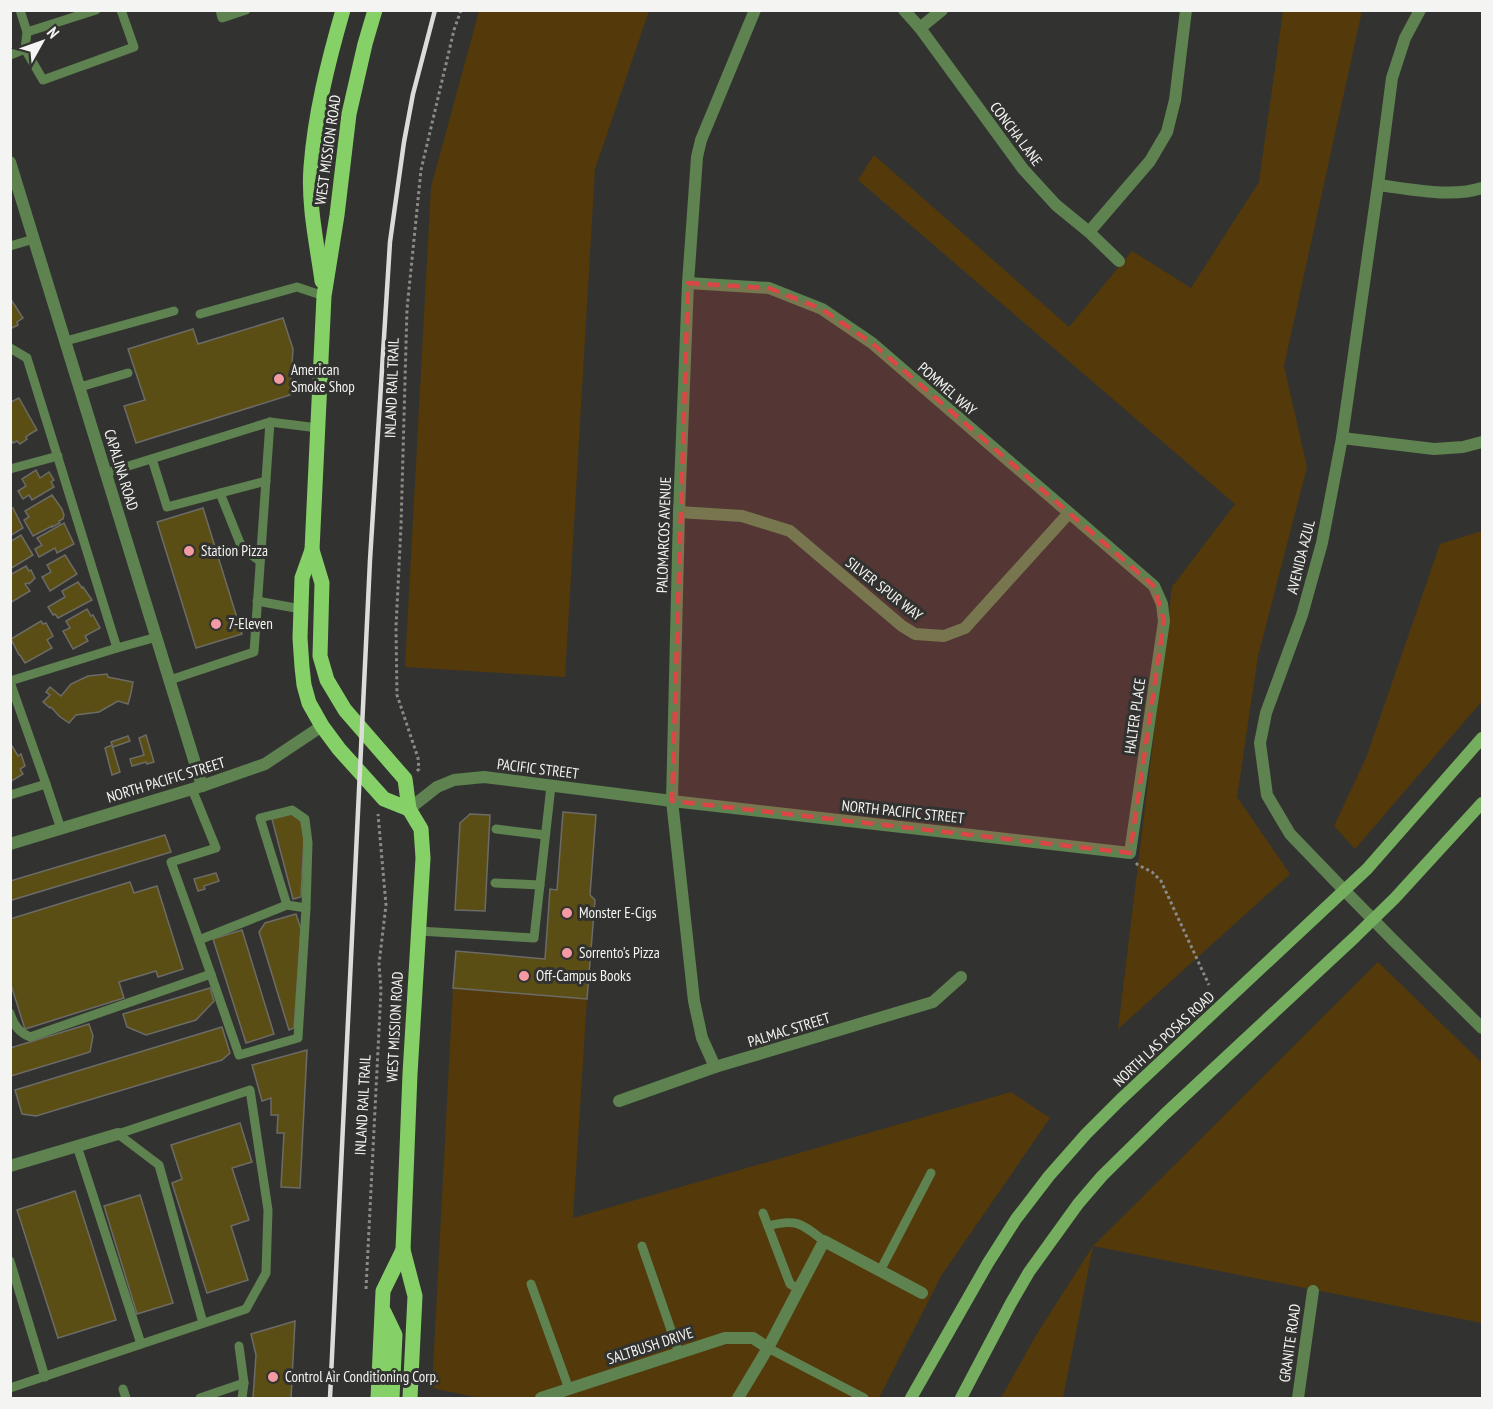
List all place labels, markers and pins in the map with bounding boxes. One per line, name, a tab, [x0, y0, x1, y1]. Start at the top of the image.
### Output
place label: American Smoke Shop	[291, 360, 355, 396]
marker: American Smoke Shop	[272, 372, 286, 386]
place label: Station Pizza	[201, 541, 268, 560]
marker: Station Pizza	[182, 544, 196, 558]
place label: 7-Eleven	[228, 614, 273, 633]
marker: 7-Eleven	[209, 617, 223, 631]
place label: Monster E-Cigs	[579, 903, 657, 922]
marker: Monster E-Cigs	[560, 906, 574, 920]
place label: Sorrento's Pizza	[579, 943, 660, 962]
marker: Sorrento's Pizza	[560, 946, 574, 960]
place label: Off-Campus Books	[536, 966, 631, 985]
marker: Off-Campus Books	[517, 969, 531, 983]
place label: Control Air Conditioning Corp.	[285, 1367, 439, 1386]
marker: Control Air Conditioning Corp.	[266, 1370, 280, 1384]

